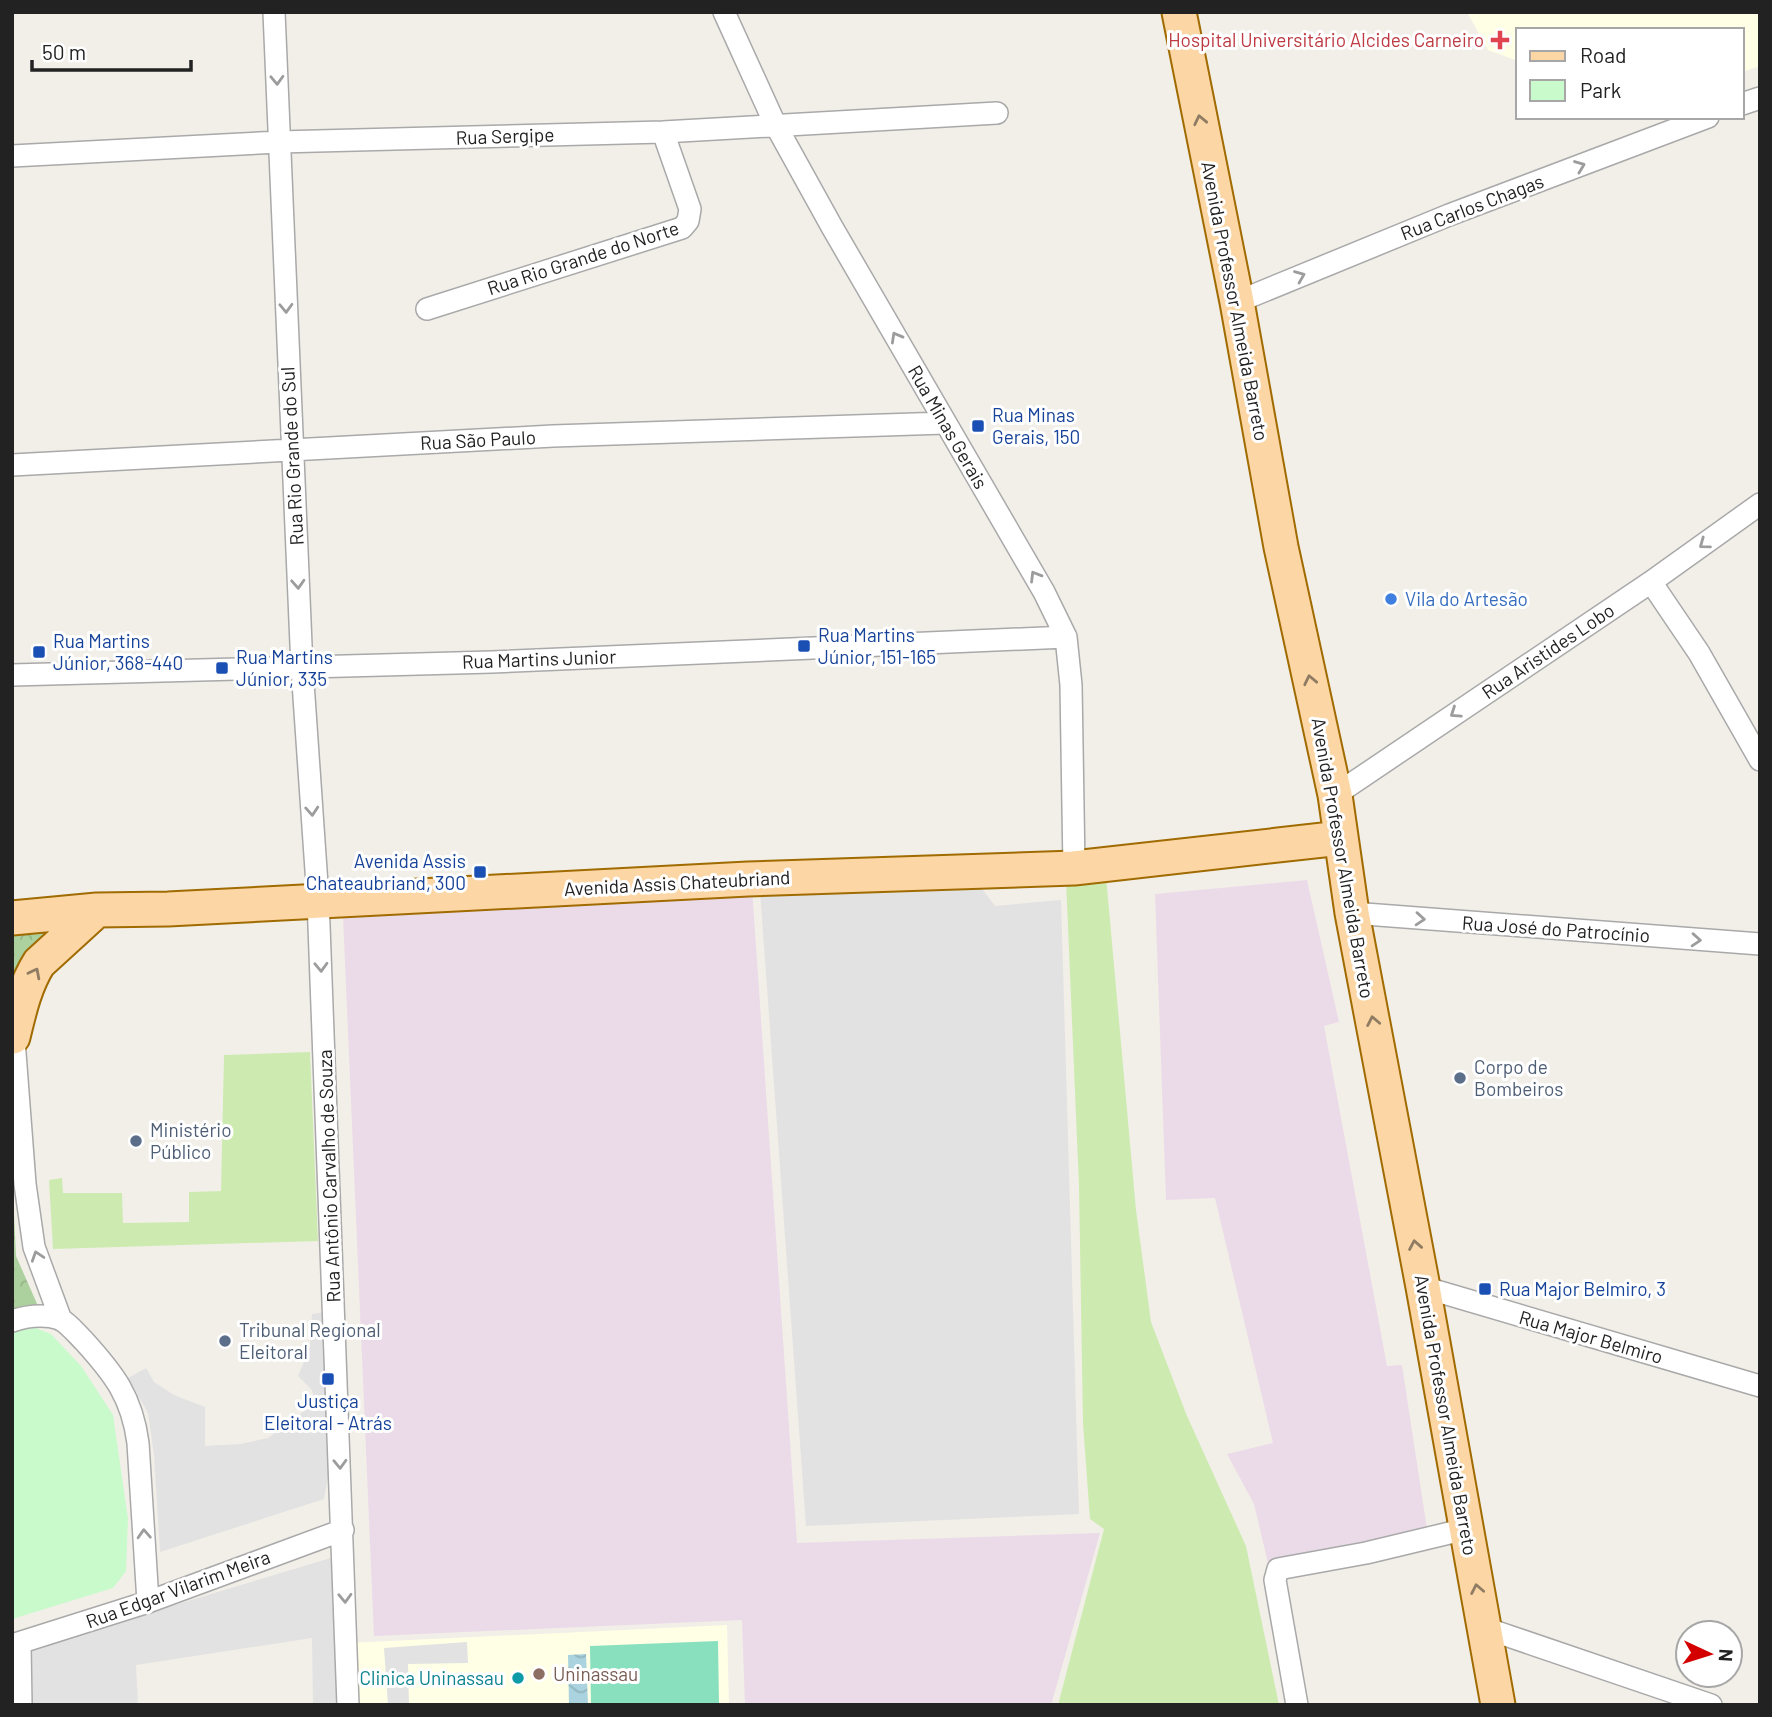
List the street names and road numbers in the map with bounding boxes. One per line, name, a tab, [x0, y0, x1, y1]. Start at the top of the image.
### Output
street label: Rua Sergipe	[455, 122, 555, 149]
street label: Avenida Professor Almeida Barreto	[1197, 159, 1274, 443]
street label: Rua Carlos Chagas	[1397, 169, 1547, 244]
street label: Rua Rio Grande do Norte	[484, 216, 682, 299]
street label: Rua Minas Gerais	[904, 361, 993, 493]
street label: Rua Rio Grande do Sul	[275, 366, 308, 546]
street label: Rua São Paulo	[419, 425, 536, 454]
street label: Rua Aristides Lobo	[1477, 598, 1618, 703]
street label: Rua Martins Junior	[462, 644, 617, 673]
street label: Avenida Professor Almeida Barreto	[1307, 716, 1380, 1000]
street label: Avenida Assis Chateubriand	[563, 865, 791, 900]
street label: Rua José do Patrocínio	[1461, 910, 1651, 947]
street label: Rua Antônio Carvalho de Souza	[313, 1049, 344, 1303]
street label: Avenida Professor Almeida Barreto	[1410, 1273, 1483, 1557]
street label: Rua Major Belmiro	[1517, 1305, 1666, 1368]
street label: Rua Edgar Vilarim Meira	[83, 1544, 273, 1633]

